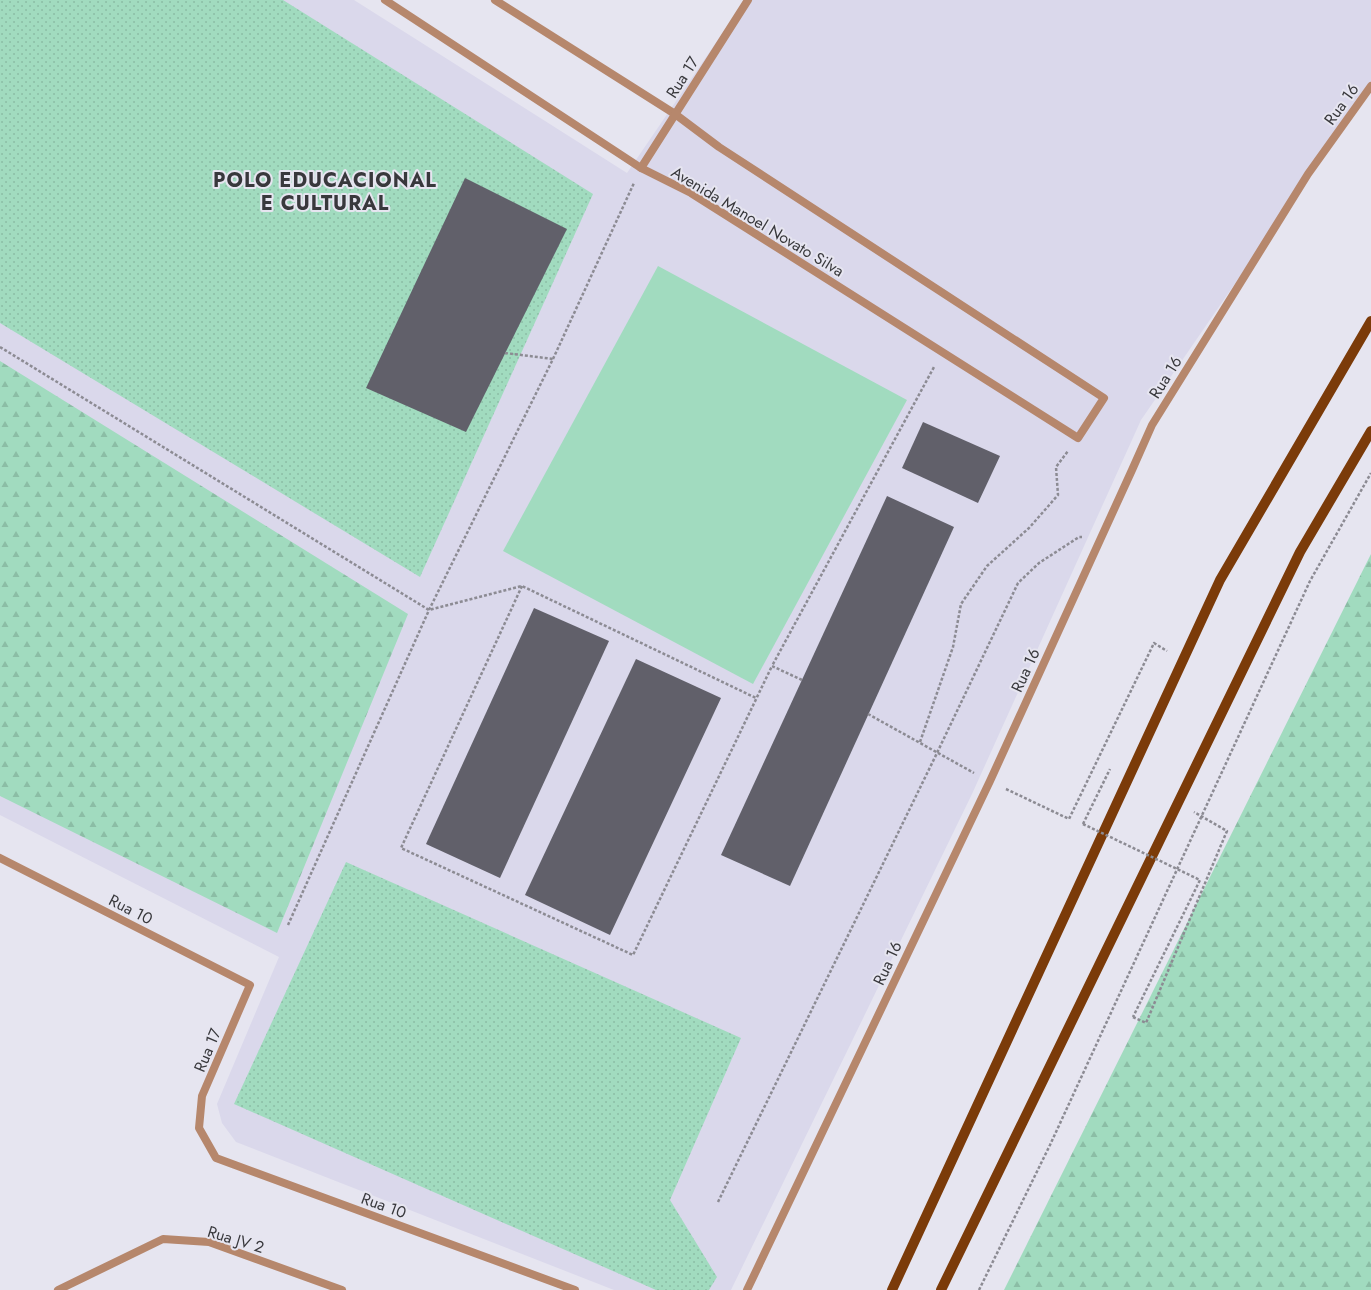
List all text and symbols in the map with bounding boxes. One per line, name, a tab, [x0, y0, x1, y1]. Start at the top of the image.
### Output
street label: Rua 17	[660, 51, 705, 103]
street label: Rua 16	[1318, 79, 1364, 130]
street label: Avenida Manoel Novato Silva	[667, 161, 848, 282]
district label: POLO EDUCACIONAL E CULTURAL	[213, 166, 437, 218]
street label: Rua 16	[1143, 352, 1187, 403]
street label: Rua 16	[1005, 644, 1046, 696]
street label: Rua 10	[105, 889, 157, 930]
street label: Rua 16	[867, 937, 908, 989]
street label: Rua 17	[188, 1024, 227, 1076]
street label: Rua 10	[358, 1187, 410, 1224]
street label: Rua JV 2	[205, 1220, 267, 1259]

